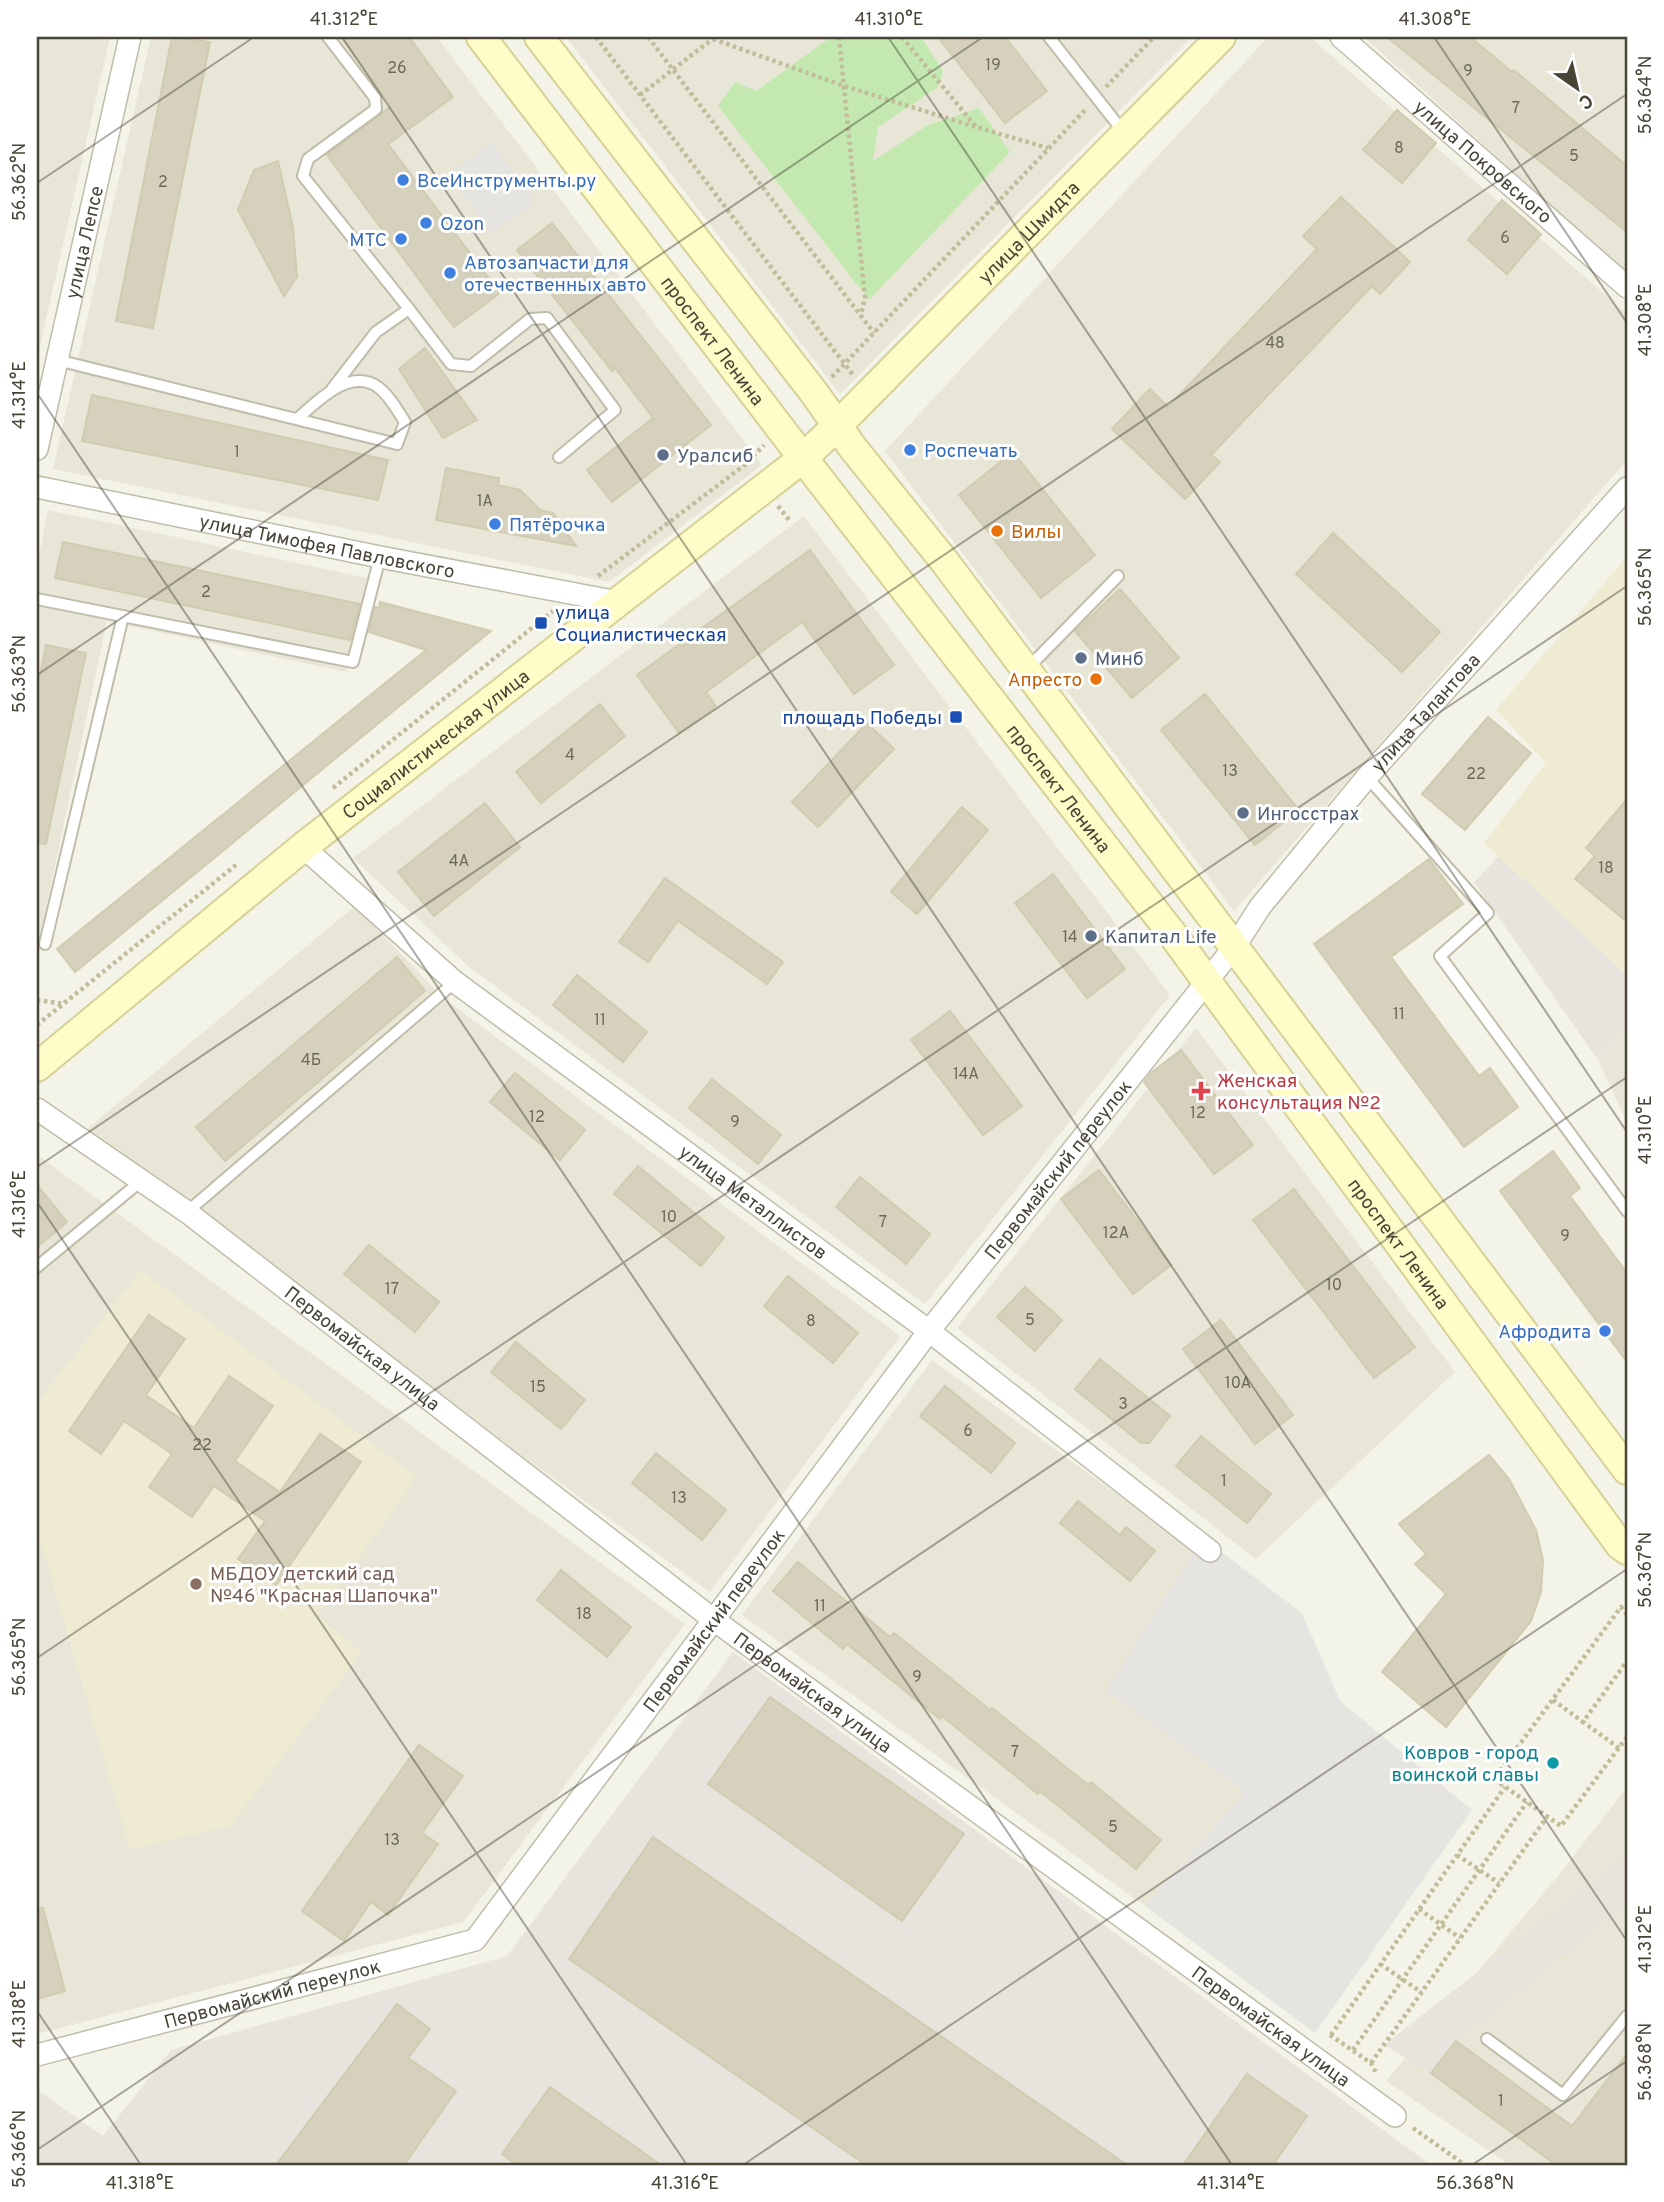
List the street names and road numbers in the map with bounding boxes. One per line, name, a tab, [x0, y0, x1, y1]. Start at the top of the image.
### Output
street label: улица Покровского	[1408, 96, 1556, 230]
street label: улица Шмидта	[974, 177, 1086, 290]
street label: улица Лепсе	[61, 184, 110, 302]
street label: проспект Ленина	[654, 272, 769, 411]
street label: улица Тимофея Павловского	[197, 510, 457, 585]
street label: улица Талантова	[1367, 649, 1486, 778]
street label: Социалистическая улица	[338, 665, 535, 826]
street label: проспект Ленина	[1000, 720, 1115, 859]
street label: Первомайский переулок	[980, 1076, 1138, 1265]
street label: улица Металлистов	[673, 1141, 831, 1266]
street label: проспект Ленина	[1341, 1174, 1453, 1315]
street label: Первомайская улица	[279, 1282, 444, 1417]
street label: Первомайский переулок	[639, 1524, 792, 1718]
street label: Первомайская улица	[728, 1628, 896, 1760]
street label: Первомайский переулок	[162, 1955, 384, 2035]
street label: Первомайская улица	[1186, 1962, 1354, 2093]

